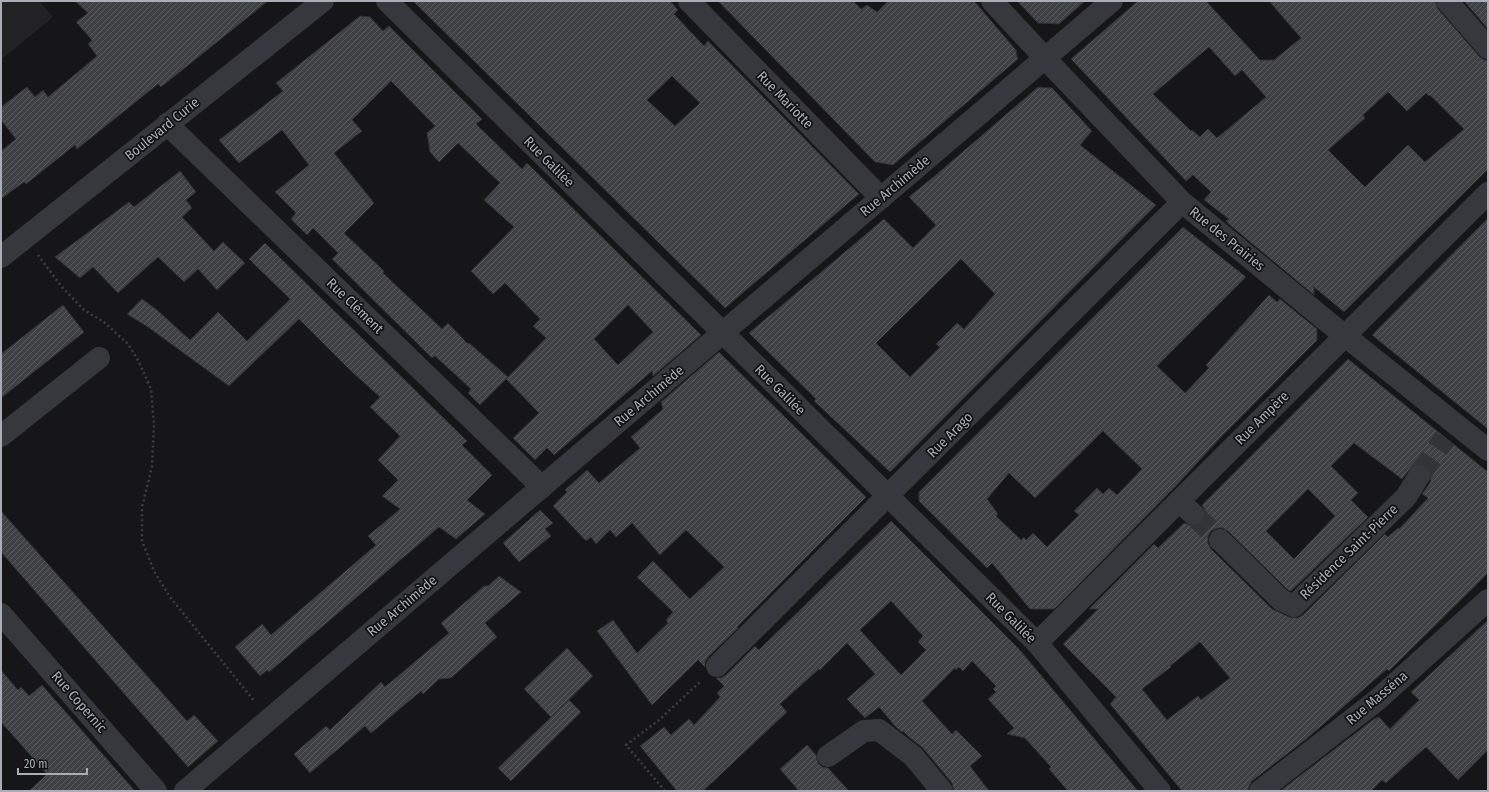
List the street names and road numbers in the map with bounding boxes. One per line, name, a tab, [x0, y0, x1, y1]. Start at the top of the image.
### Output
street label: Rue Mariotte	[753, 68, 817, 132]
street label: Boulevard Curie	[121, 94, 203, 164]
street label: Rue Galilée	[520, 133, 578, 191]
street label: Rue Archimède	[857, 152, 933, 220]
street label: Rue des Prairies	[1186, 203, 1268, 275]
street label: Rue Clément	[323, 275, 387, 338]
street label: Rue Galilée	[751, 361, 809, 419]
street label: Rue Archimède	[611, 362, 687, 430]
street label: Rue Ampère	[1232, 388, 1292, 448]
street label: Rue Arago	[924, 409, 976, 461]
street label: Résidence Saint-Pierre	[1297, 501, 1402, 603]
street label: Rue Archimède	[364, 572, 440, 640]
street label: Rue Galilée	[982, 589, 1040, 647]
street label: Rue Masséna	[1343, 667, 1411, 729]
street label: Rue Copernic	[48, 668, 110, 736]

